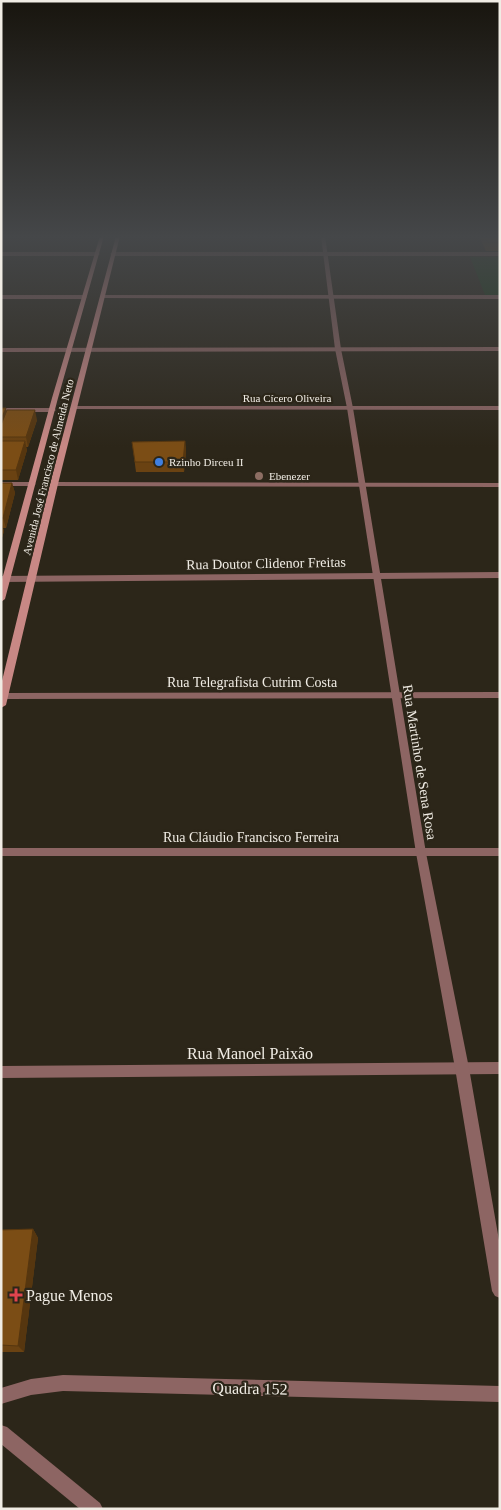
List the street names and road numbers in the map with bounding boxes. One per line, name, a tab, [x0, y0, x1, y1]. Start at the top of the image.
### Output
street label: Avenida José Francisco de Almeida Neto	[20, 377, 76, 556]
street label: Rua Cícero Oliveira	[243, 392, 331, 404]
street label: Rua Doutor Clidenor Freitas	[186, 555, 346, 572]
street label: Rua Telegrafista Cutrim Costa	[167, 675, 338, 690]
street label: Rua Martinho de Sena Rosa	[400, 683, 439, 842]
street label: Rua Cláudio Francisco Ferreira	[163, 830, 340, 845]
street label: Rua Manoel Paixão	[187, 1045, 313, 1062]
street label: Quadra 152	[212, 1379, 288, 1398]

